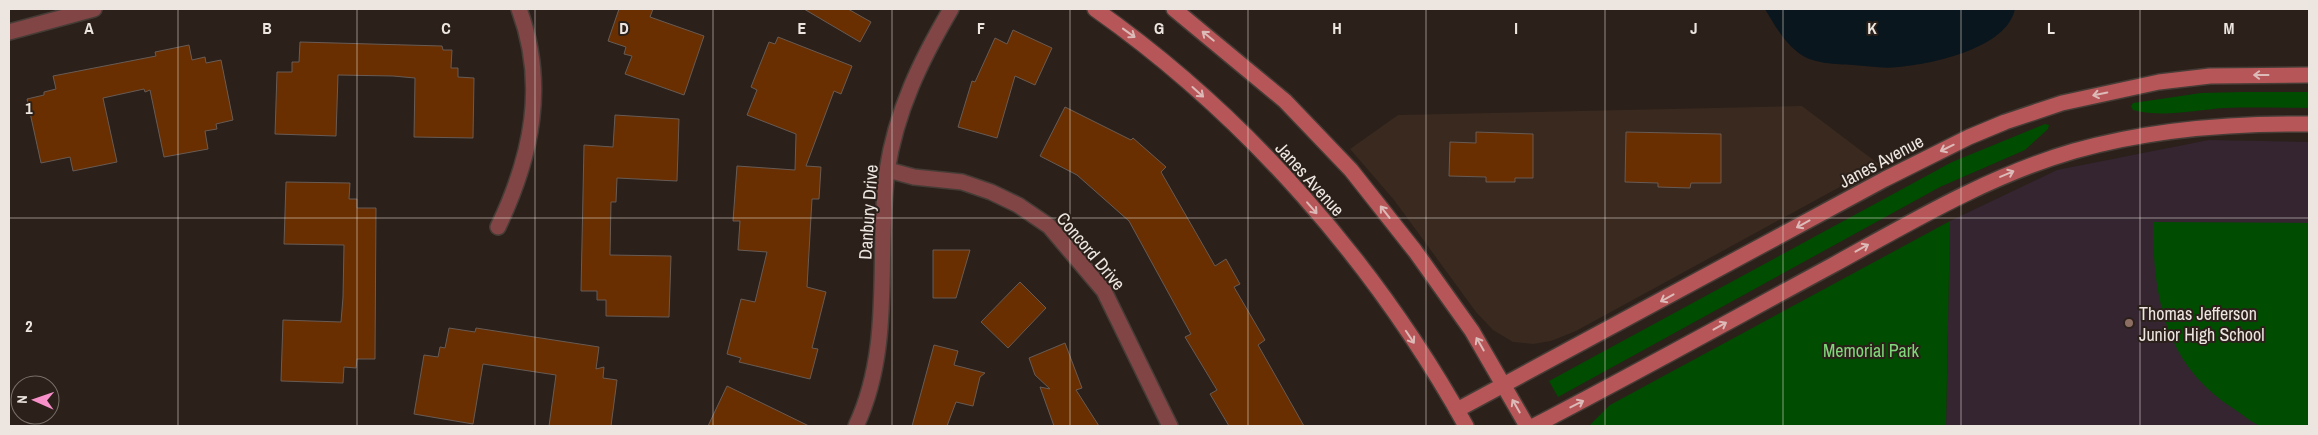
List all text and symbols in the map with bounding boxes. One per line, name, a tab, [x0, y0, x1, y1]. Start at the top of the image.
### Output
text: A	[84, 17, 94, 39]
text: B	[262, 17, 272, 39]
text: C	[441, 17, 451, 39]
text: D	[619, 17, 629, 39]
text: E	[798, 17, 807, 39]
text: F	[977, 17, 985, 39]
text: G	[1154, 17, 1164, 39]
text: H	[1332, 17, 1342, 39]
text: I	[1514, 17, 1518, 39]
text: J	[1690, 17, 1698, 39]
text: K	[1867, 17, 1877, 39]
text: L	[2047, 17, 2055, 39]
text: M	[2224, 17, 2235, 39]
one-way arrow	[1122, 28, 1136, 38]
one-way arrow	[1202, 30, 1215, 41]
one-way arrow	[2253, 70, 2269, 80]
one-way arrow	[1192, 86, 1205, 98]
one-way arrow	[2092, 89, 2108, 99]
text: 1	[25, 97, 33, 119]
street label: Janes Avenue	[1834, 128, 1928, 194]
street label: Janes Avenue	[1270, 136, 1350, 222]
one-way arrow	[1940, 143, 1955, 153]
street label: Danbury Drive	[852, 164, 884, 260]
one-way arrow	[1999, 169, 2014, 179]
one-way arrow	[1306, 201, 1318, 214]
one-way arrow	[1380, 205, 1390, 219]
street label: Concord Drive	[1051, 207, 1131, 295]
one-way arrow	[1796, 219, 1811, 229]
one-way arrow	[1855, 243, 1870, 253]
one-way arrow	[1660, 293, 1675, 303]
place label: Thomas Jefferson Junior High School	[2139, 301, 2265, 347]
text: 2	[25, 315, 33, 337]
marker: Thomas Jefferson Junior High School	[2123, 317, 2135, 329]
one-way arrow	[1712, 321, 1726, 331]
one-way arrow	[1405, 330, 1415, 344]
one-way arrow	[1474, 337, 1484, 351]
park label: Memorial Park	[1823, 338, 1920, 363]
north arrow	[10, 375, 60, 425]
text: N	[13, 395, 31, 404]
one-way arrow	[1511, 399, 1520, 414]
one-way arrow	[1569, 399, 1584, 408]

